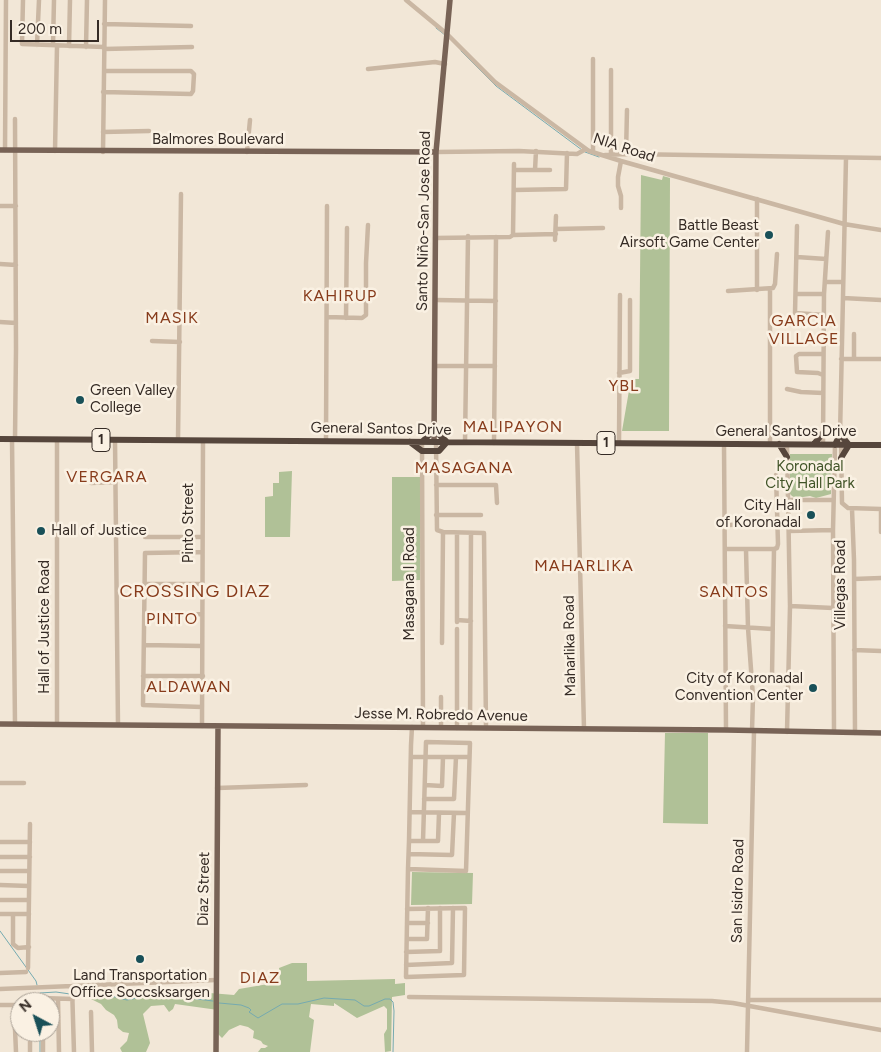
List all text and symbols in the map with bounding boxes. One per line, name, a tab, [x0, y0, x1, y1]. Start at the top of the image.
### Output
scale bar	[12, 10, 101, 42]
text: 200 m	[18, 20, 62, 38]
street label: NIA Road	[591, 130, 657, 166]
street label: Balmores Boulevard	[152, 131, 284, 149]
street label: Santo Niño-San Jose Road	[413, 131, 435, 311]
place label: Battle Beast Airsoft Game Center	[620, 217, 759, 252]
marker: Battle Beast Airsoft Game Center	[763, 229, 775, 241]
district label: KAHIRUP	[302, 286, 378, 306]
district label: MASIK	[145, 308, 199, 328]
district label: GARCIA VILLAGE	[768, 311, 840, 349]
district label: YBL	[608, 376, 640, 396]
place label: Green Valley College	[90, 382, 175, 417]
marker: Green Valley College	[74, 394, 86, 406]
district label: MALIPAYON	[462, 417, 564, 437]
street label: General Santos Drive	[310, 419, 452, 439]
street label: General Santos Drive	[716, 423, 856, 441]
road number: 1	[92, 428, 110, 452]
road number: 1	[597, 432, 615, 454]
district label: MASAGANA	[414, 458, 514, 478]
park label: Koronadal City Hall Park	[765, 458, 855, 493]
district label: VERGARA	[65, 467, 149, 487]
street label: Pinto Street	[180, 483, 198, 563]
place label: City Hall of Koronadal	[716, 497, 801, 532]
marker: City Hall of Koronadal	[805, 509, 817, 521]
place label: Hall of Justice	[51, 522, 147, 540]
marker: Hall of Justice	[35, 525, 47, 537]
street label: Masagana I Road	[401, 527, 419, 641]
street label: Villegas Road	[832, 540, 850, 630]
district label: MAHARLIKA	[533, 556, 635, 576]
street label: Hall of Justice Road	[36, 560, 54, 694]
district label: CROSSING DIAZ	[118, 581, 272, 603]
district label: SANTOS	[698, 582, 770, 602]
street label: Maharlika Road	[560, 595, 580, 697]
district label: PINTO	[145, 609, 199, 629]
place label: City of Koronadal Convention Center	[675, 670, 803, 705]
district label: ALDAWAN	[145, 677, 233, 697]
marker: City of Koronadal Convention Center	[807, 682, 819, 694]
street label: Jesse M. Robredo Avenue	[354, 704, 528, 726]
street label: San Isidro Road	[728, 839, 748, 943]
street label: Diaz Street	[194, 852, 214, 926]
marker: Land Transportation Office Soccsksargen	[134, 953, 146, 965]
place label: Land Transportation Office Soccsksargen	[70, 967, 210, 1002]
district label: DIAZ	[239, 968, 281, 988]
north arrow	[10, 992, 60, 1042]
text: N	[16, 996, 35, 1016]

